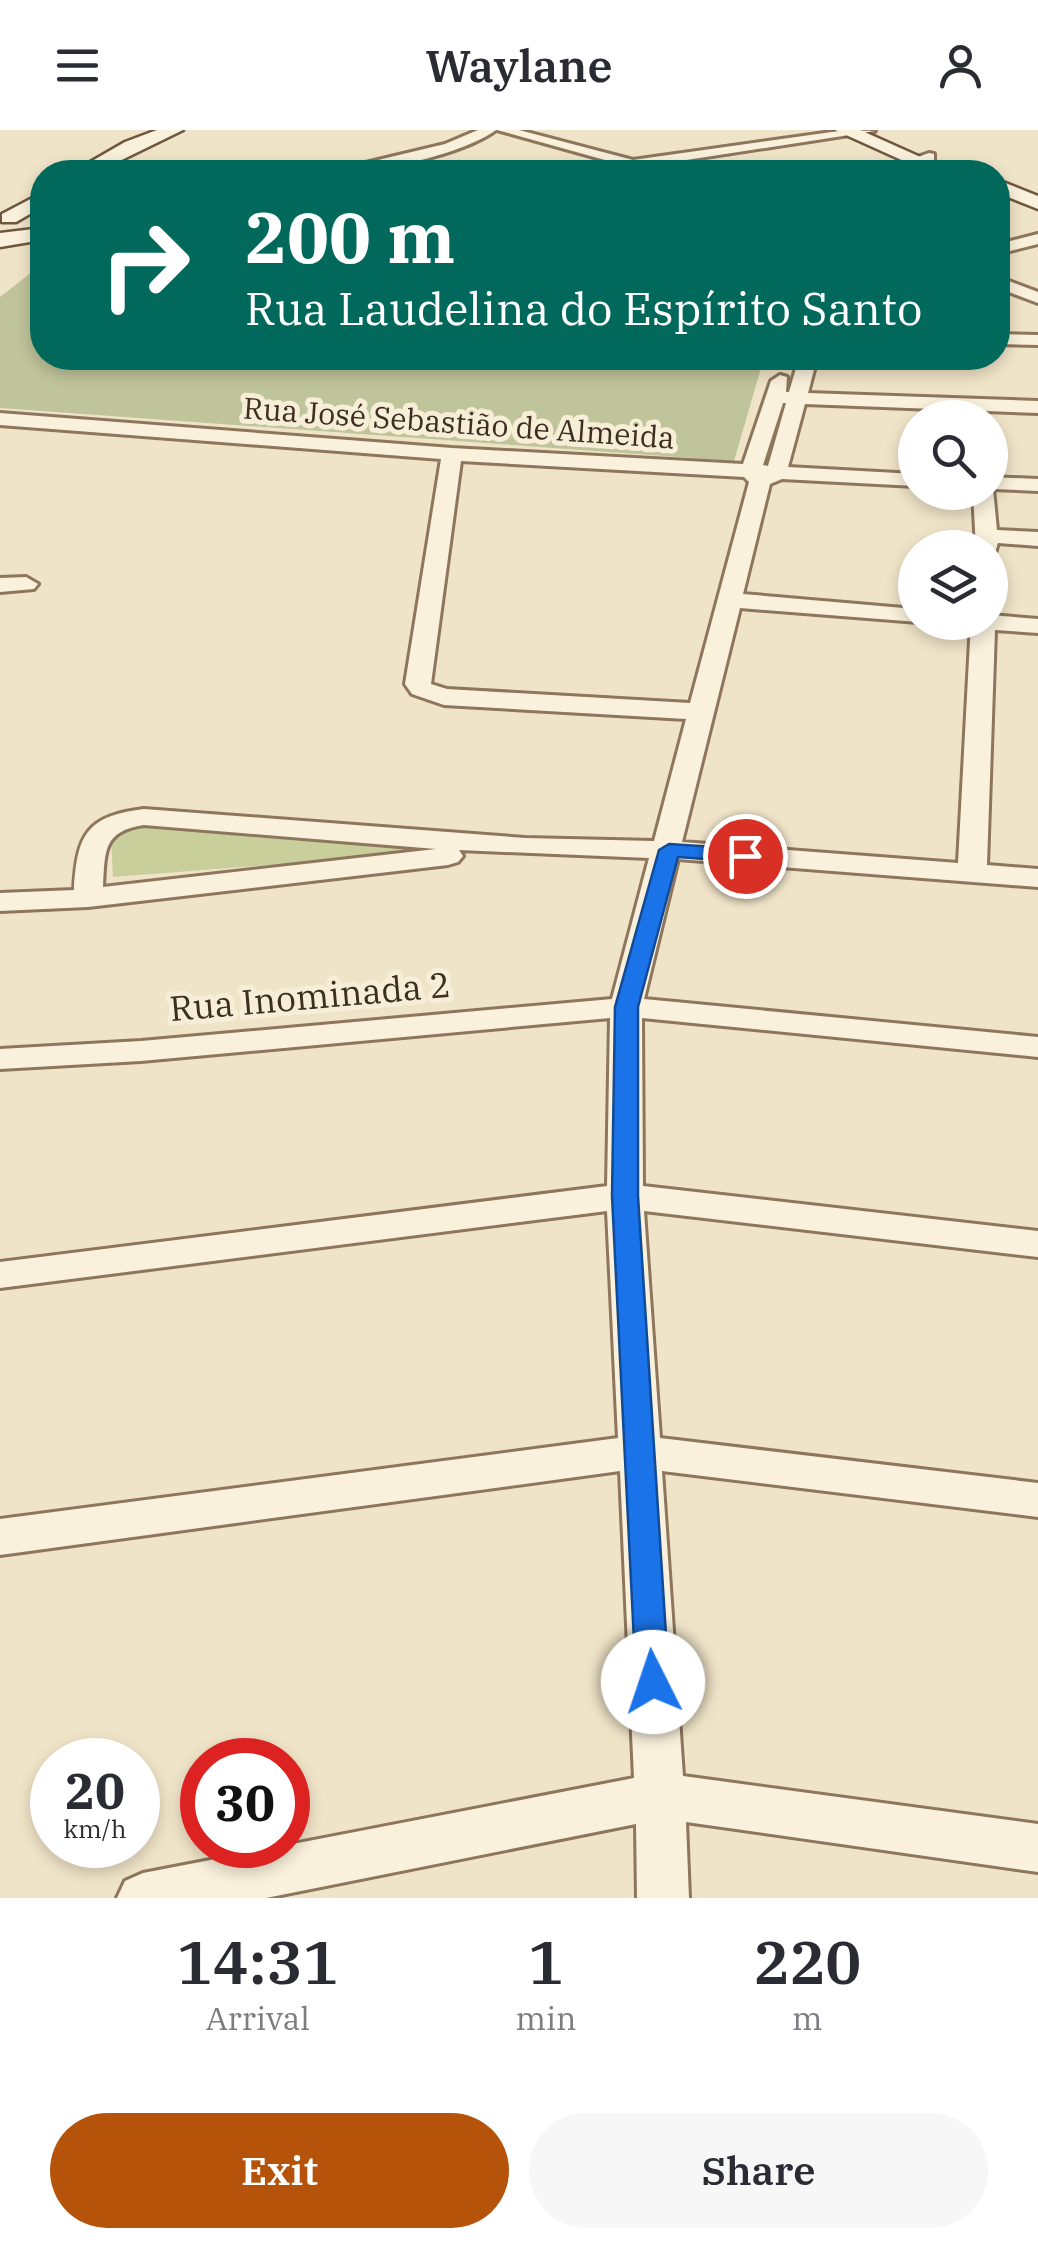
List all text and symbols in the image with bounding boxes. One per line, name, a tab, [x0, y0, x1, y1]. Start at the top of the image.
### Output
text: Waylane	[425, 36, 613, 94]
icon: menu	[50, 38, 105, 93]
icon: person	[933, 38, 988, 93]
text: 200 m	[245, 191, 455, 282]
icon: right	[80, 200, 210, 330]
text: Rua Laudelina do Espírito Santo	[245, 279, 922, 337]
street label: Rua José Sebastião de Almeida	[242, 387, 676, 457]
map controls	[898, 400, 1008, 640]
button: search	[898, 400, 1008, 510]
button: layers	[898, 530, 1008, 640]
pin	[703, 814, 788, 899]
icon: arrive	[718, 829, 773, 884]
street label: Rua Inominada 2	[168, 961, 452, 1031]
position arrow	[601, 1630, 705, 1734]
speed limit sign: 30	[180, 1738, 310, 1868]
text: 20	[65, 1758, 125, 1823]
text: km/h	[63, 1812, 127, 1845]
text: 14:31	[177, 1922, 339, 2001]
text: 1	[528, 1922, 564, 2001]
text: 220	[753, 1922, 861, 2001]
text: Arrival	[206, 1997, 310, 2039]
text: min	[515, 1997, 576, 2039]
text: m	[792, 1997, 822, 2039]
button: Exit	[50, 2113, 509, 2228]
button: Share	[529, 2113, 988, 2228]

